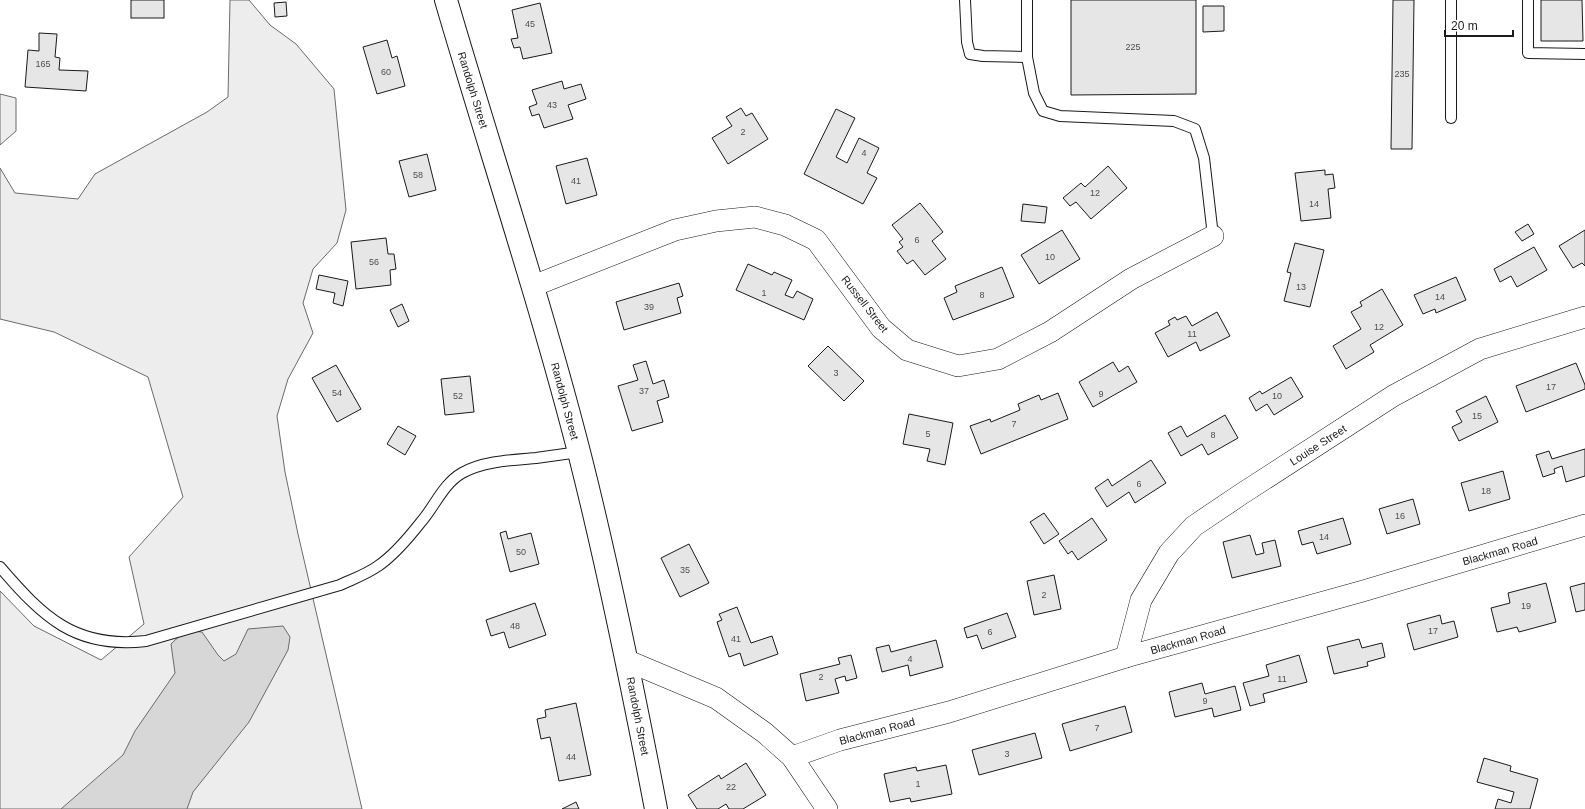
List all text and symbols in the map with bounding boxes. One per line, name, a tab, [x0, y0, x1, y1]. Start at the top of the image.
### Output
scale bar	[1445, 12, 1513, 38]
house number: 45	[525, 19, 535, 29]
text: 20 m	[1451, 19, 1478, 33]
house number: 225	[1125, 42, 1141, 52]
street label: Randolph Street	[456, 50, 490, 130]
house number: 165	[35, 59, 51, 69]
house number: 60	[381, 67, 391, 77]
house number: 235	[1394, 69, 1410, 79]
house number: 43	[547, 100, 557, 110]
house number: 2	[740, 127, 746, 137]
house number: 4	[861, 148, 867, 158]
house number: 58	[413, 170, 423, 180]
house number: 41	[571, 176, 581, 186]
house number: 12	[1090, 188, 1100, 198]
house number: 14	[1309, 199, 1319, 209]
house number: 6	[914, 235, 920, 245]
house number: 10	[1045, 252, 1055, 262]
house number: 56	[369, 257, 379, 267]
street label: Russell Street	[839, 273, 891, 335]
house number: 13	[1296, 282, 1306, 292]
house number: 1	[761, 288, 767, 298]
house number: 8	[979, 290, 985, 300]
house number: 14	[1435, 292, 1445, 302]
house number: 39	[644, 302, 654, 312]
house number: 12	[1374, 322, 1384, 332]
house number: 11	[1187, 329, 1197, 339]
street label: Randolph Street	[549, 361, 581, 441]
house number: 3	[833, 368, 839, 378]
house number: 17	[1546, 382, 1556, 392]
house number: 37	[639, 386, 649, 396]
house number: 54	[332, 388, 342, 398]
house number: 9	[1098, 389, 1104, 399]
house number: 52	[453, 391, 463, 401]
house number: 10	[1272, 391, 1282, 401]
house number: 15	[1472, 411, 1482, 421]
house number: 7	[1011, 419, 1017, 429]
street label: Louise Street	[1288, 422, 1348, 468]
house number: 5	[925, 429, 931, 439]
house number: 8	[1210, 430, 1216, 440]
house number: 6	[1136, 479, 1142, 489]
house number: 18	[1481, 486, 1491, 496]
house number: 16	[1395, 511, 1405, 521]
house number: 14	[1319, 532, 1329, 542]
street label: Blackman Road	[1461, 535, 1539, 567]
house number: 50	[516, 547, 526, 557]
house number: 35	[680, 565, 690, 575]
house number: 2	[1041, 590, 1047, 600]
house number: 19	[1521, 601, 1531, 611]
house number: 48	[510, 621, 520, 631]
street label: Blackman Road	[1149, 624, 1227, 656]
house number: 17	[1428, 626, 1438, 636]
house number: 6	[987, 627, 993, 637]
house number: 41	[731, 634, 741, 644]
house number: 4	[907, 654, 913, 664]
house number: 2	[818, 672, 824, 682]
house number: 11	[1277, 674, 1287, 684]
street label: Randolph Street	[625, 676, 651, 756]
house number: 9	[1202, 696, 1208, 706]
street label: Blackman Road	[838, 715, 916, 747]
house number: 7	[1094, 723, 1100, 733]
house number: 3	[1004, 749, 1010, 759]
house number: 44	[566, 752, 576, 762]
house number: 1	[915, 779, 921, 789]
house number: 22	[726, 782, 736, 792]

